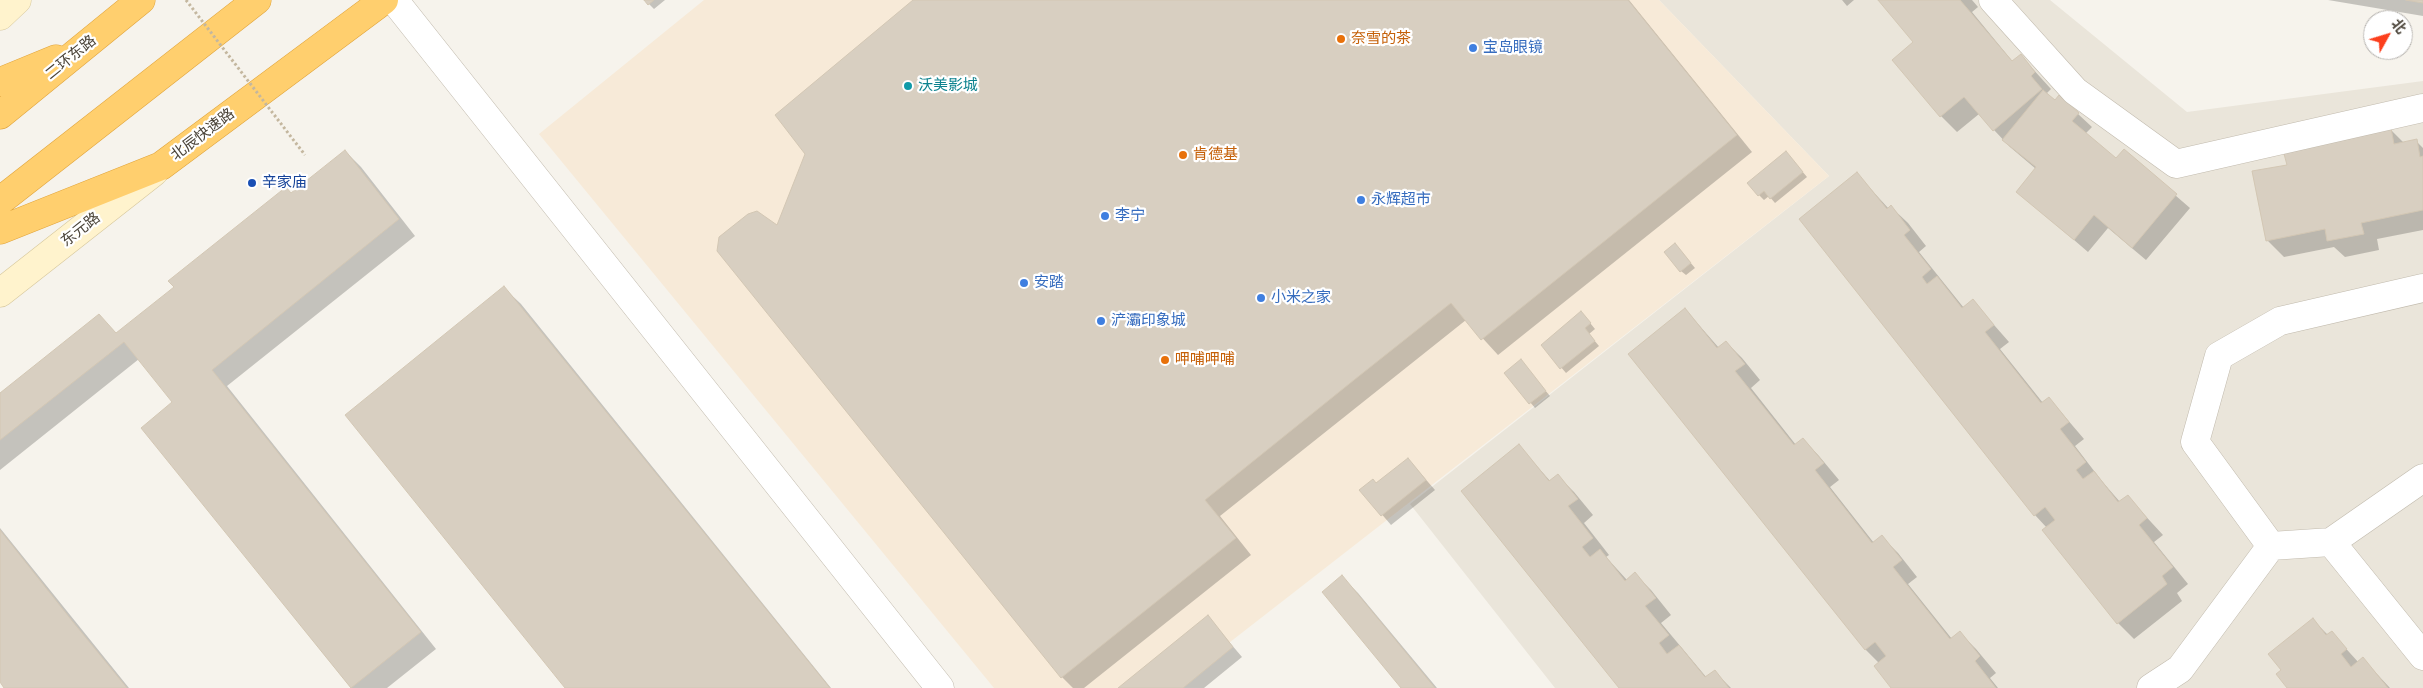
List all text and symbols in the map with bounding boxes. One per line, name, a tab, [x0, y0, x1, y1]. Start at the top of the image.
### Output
north arrow	[2363, 10, 2413, 60]
text: 北	[2387, 15, 2410, 37]
place label: 奈雪的茶	[1351, 30, 1411, 48]
street label: 二环东路	[42, 32, 100, 84]
marker: 奈雪的茶	[1335, 33, 1347, 45]
place label: 宝岛眼镜	[1483, 39, 1543, 57]
marker: 宝岛眼镜	[1467, 42, 1479, 54]
place label: 沃美影城	[918, 77, 978, 95]
marker: 沃美影城	[902, 80, 914, 92]
street label: 北辰快速路	[168, 105, 238, 165]
place label: 肯德基	[1193, 146, 1238, 164]
marker: 肯德基	[1177, 149, 1189, 161]
place label: 辛家庙	[262, 174, 307, 192]
marker: 辛家庙	[246, 177, 258, 189]
place label: 永辉超市	[1371, 191, 1431, 209]
marker: 永辉超市	[1355, 194, 1367, 206]
place label: 李宁	[1115, 207, 1145, 225]
street label: 东元路	[58, 209, 104, 251]
marker: 李宁	[1099, 210, 1111, 222]
place label: 安踏	[1034, 274, 1064, 292]
marker: 安踏	[1018, 277, 1030, 289]
place label: 小米之家	[1271, 289, 1331, 307]
marker: 小米之家	[1255, 292, 1267, 304]
place label: 浐灞印象城	[1111, 312, 1186, 330]
marker: 浐灞印象城	[1095, 315, 1107, 327]
place label: 呷哺呷哺	[1175, 351, 1235, 369]
marker: 呷哺呷哺	[1159, 354, 1171, 366]

